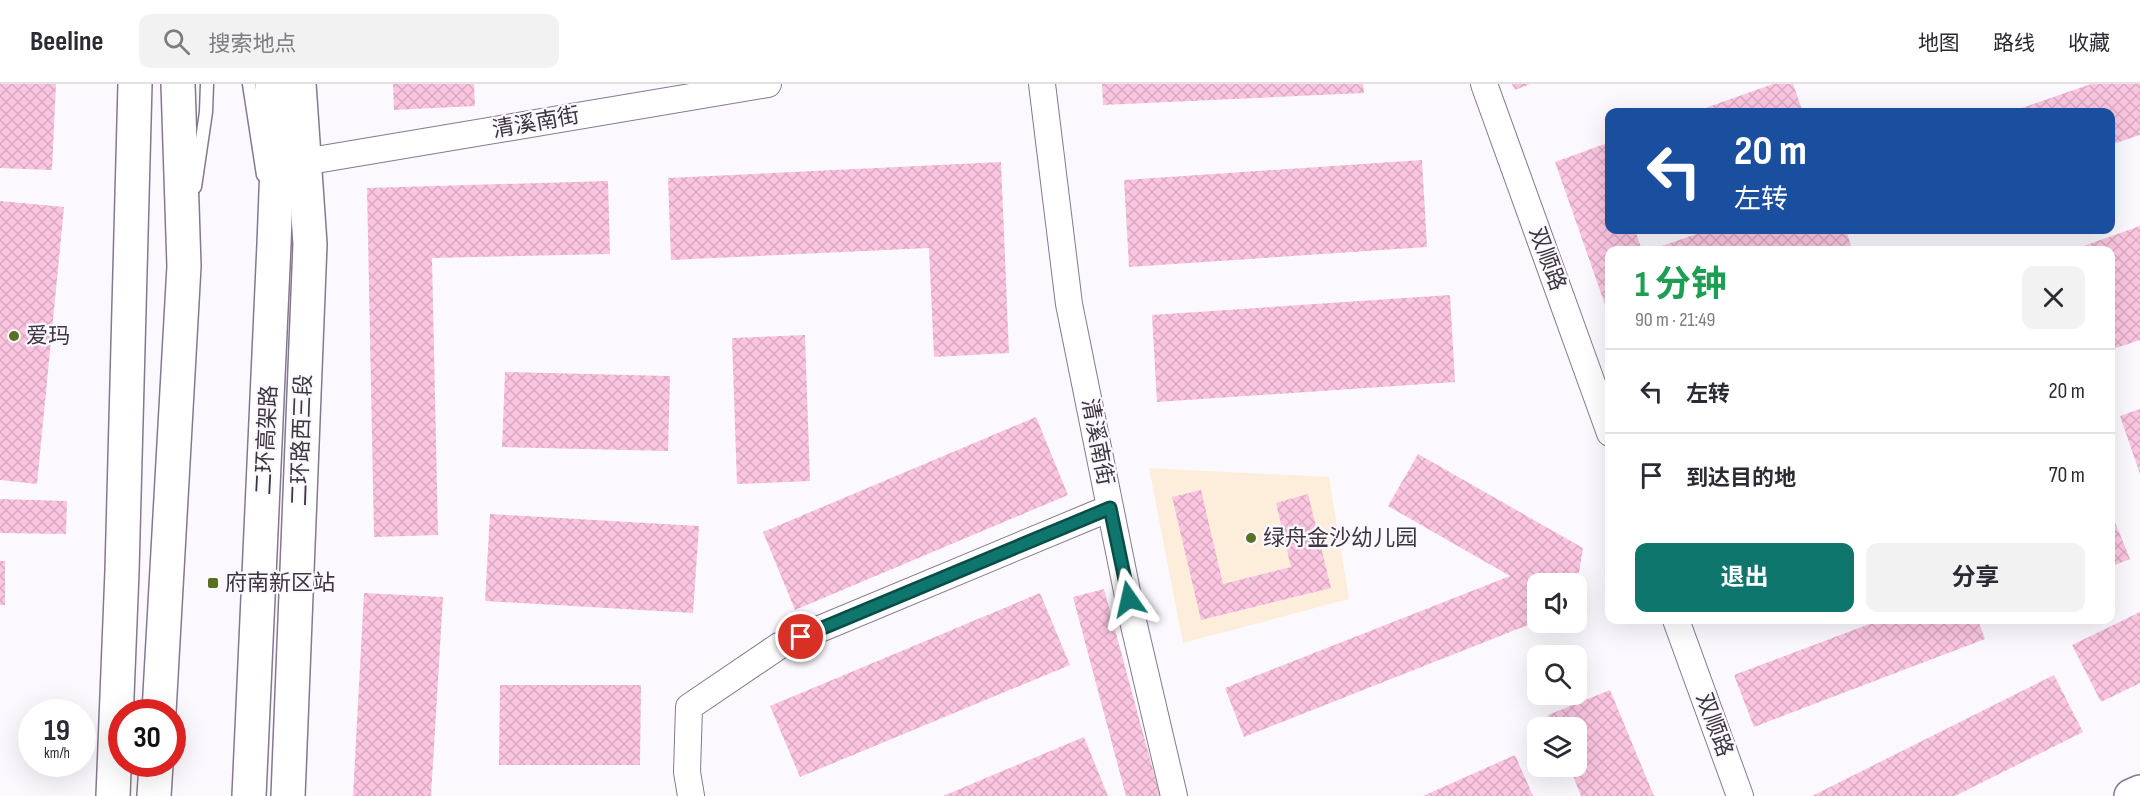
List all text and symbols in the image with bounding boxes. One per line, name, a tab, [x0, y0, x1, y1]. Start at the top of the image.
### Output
search box	[139, 14, 559, 68]
text: Beeline	[30, 25, 103, 58]
icon: search	[160, 25, 193, 58]
text: 搜索地点	[208, 31, 296, 58]
text: 地图	[1918, 31, 1960, 56]
text: 路线	[1993, 31, 2035, 56]
text: 收藏	[2068, 31, 2110, 56]
street label: 清溪南街	[490, 102, 582, 144]
text: 20 m	[1734, 126, 1807, 177]
icon: left	[1635, 132, 1713, 210]
text: 左转	[1734, 184, 1788, 216]
street label: 双顺路	[1523, 223, 1571, 295]
text: 1 分钟	[1635, 264, 1727, 307]
button: close	[2022, 266, 2085, 329]
text: 90 m · 21:49	[1635, 308, 1715, 332]
place label: 爱玛	[26, 323, 70, 350]
marker: 爱玛	[7, 329, 21, 343]
street label: 二环路西三段	[286, 374, 318, 506]
icon: left	[1635, 375, 1668, 408]
text: 20 m	[2049, 378, 2085, 405]
text: 左转	[1686, 381, 1730, 408]
street label: 二环高架路	[251, 384, 283, 496]
street label: 清溪南街	[1075, 396, 1119, 488]
icon: arrive	[1635, 459, 1668, 492]
text: 70 m	[2049, 462, 2085, 489]
text: 到达目的地	[1686, 465, 1796, 492]
place label: 绿舟金沙幼儿园	[1263, 525, 1417, 552]
marker: 绿舟金沙幼儿园	[1244, 531, 1258, 545]
button: 退出	[1635, 543, 1854, 612]
button: 分享	[1866, 543, 2085, 612]
position arrow	[1097, 567, 1161, 631]
place label: 府南新区站	[225, 570, 335, 597]
map controls	[1527, 573, 1587, 777]
button: sound	[1527, 573, 1587, 633]
marker: 府南新区站	[206, 576, 220, 590]
pin	[775, 611, 826, 662]
icon: arrive	[784, 620, 817, 653]
button: search	[1527, 645, 1587, 705]
street label: 双顺路	[1690, 689, 1738, 761]
speed limit sign: 30	[108, 699, 186, 777]
text: 19	[44, 713, 70, 749]
button: layers	[1527, 717, 1587, 777]
text: km/h	[44, 744, 70, 763]

